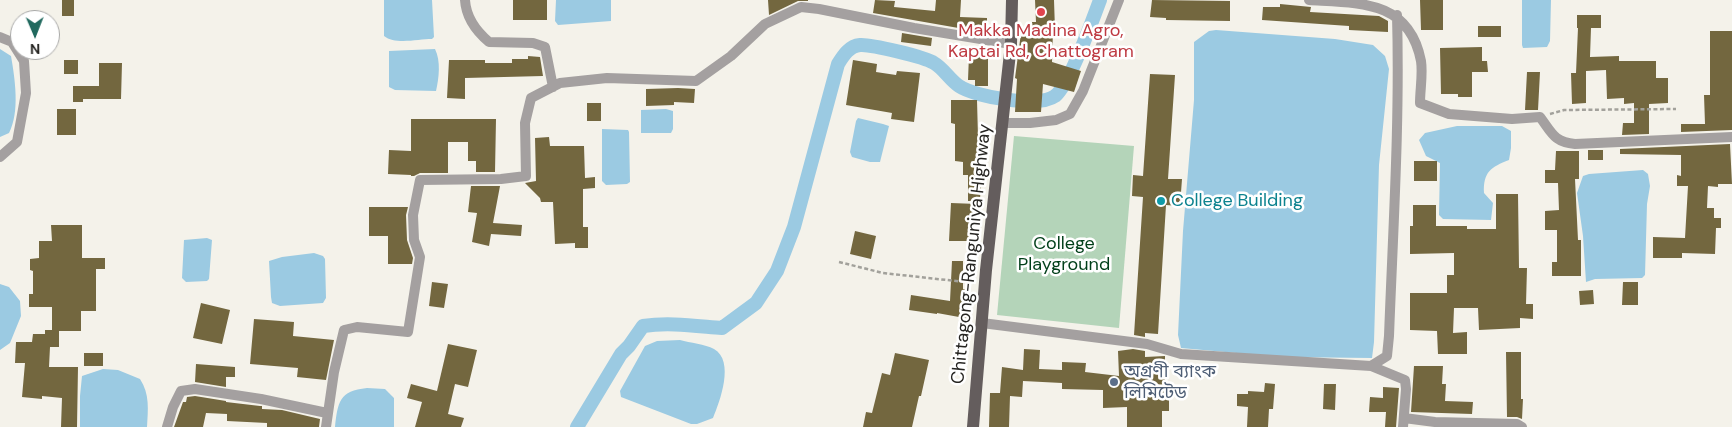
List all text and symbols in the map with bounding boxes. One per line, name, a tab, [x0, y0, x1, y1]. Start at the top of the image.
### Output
marker: Makka Madina Agro, Kaptai Rd, Chattogram	[1035, 6, 1047, 18]
north arrow	[10, 10, 60, 60]
place label: Makka Madina Agro, Kaptai Rd, Chattogram	[948, 20, 1134, 62]
text: N	[30, 40, 41, 58]
street label: Chittagong-Ranguniya Highway	[948, 123, 996, 385]
place label: College Building	[1171, 190, 1303, 212]
marker: College Building	[1155, 195, 1167, 207]
park label: College Playground	[1018, 233, 1110, 276]
place label: অগ্রণী ব্যাংক লিমিটেড	[1124, 361, 1216, 404]
marker: অগ্রণী ব্যাংক লিমিটেড	[1108, 376, 1120, 388]

